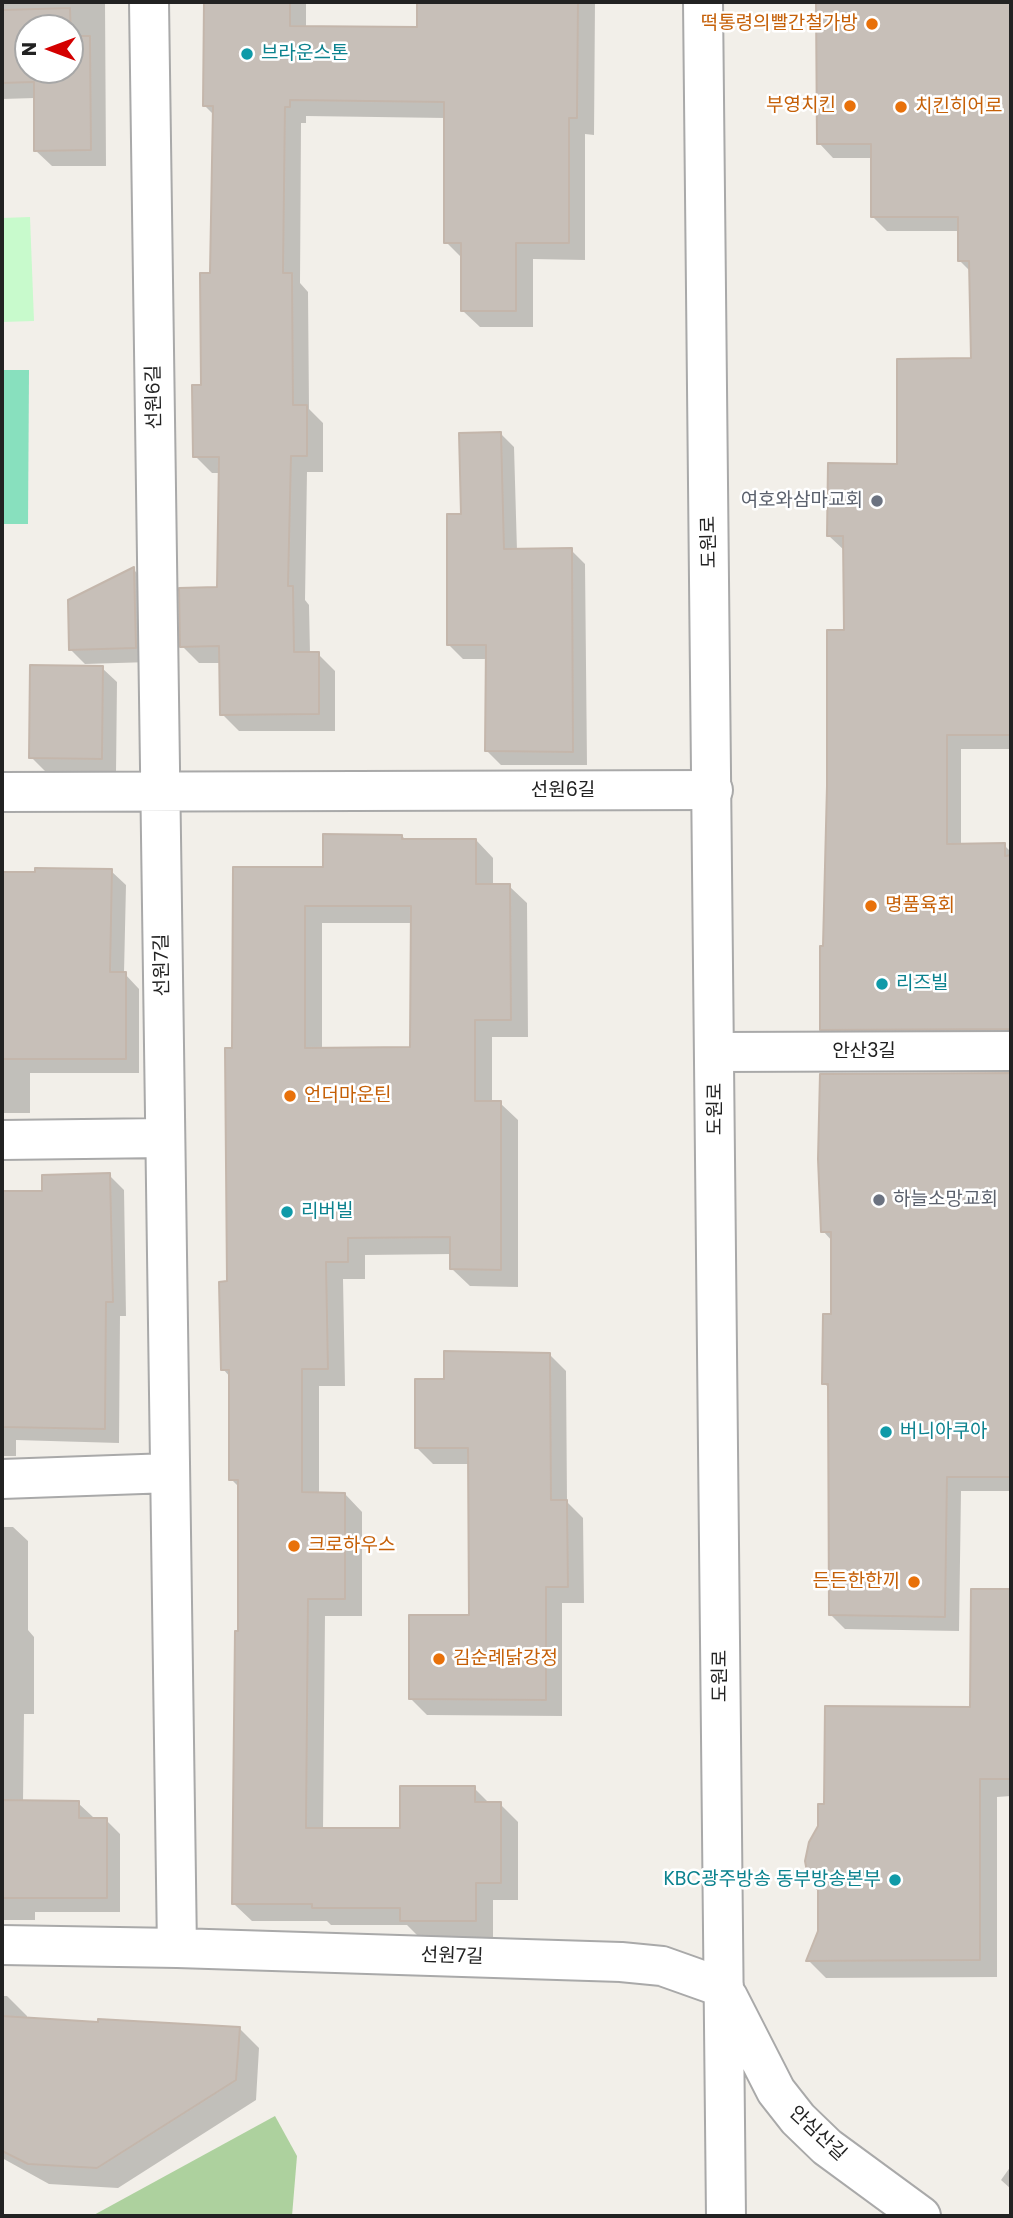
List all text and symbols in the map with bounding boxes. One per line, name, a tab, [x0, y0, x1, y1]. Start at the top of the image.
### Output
place label: 떡통령의빨간철가방	[701, 13, 858, 35]
north arrow	[14, 14, 84, 84]
marker: 떡통령의빨간철가방	[864, 16, 880, 32]
text: N	[16, 42, 43, 56]
place label: 브라운스톤	[261, 43, 348, 65]
marker: 브라운스톤	[239, 46, 255, 62]
place label: 부영치킨	[766, 95, 836, 117]
place label: 치킨히어로	[915, 96, 1002, 118]
marker: 부영치킨	[842, 98, 858, 114]
marker: 치킨히어로	[893, 99, 909, 115]
street label: 선원6길	[143, 365, 167, 429]
place label: 여호와삼마교회	[741, 490, 863, 512]
marker: 여호와삼마교회	[869, 493, 885, 509]
street label: 도원로	[698, 516, 722, 568]
street label: 선원6길	[531, 780, 595, 802]
place label: 명품육회	[885, 895, 955, 917]
marker: 명품육회	[863, 898, 879, 914]
street label: 선원7길	[151, 933, 175, 997]
place label: 리즈빌	[896, 973, 948, 995]
marker: 리즈빌	[874, 976, 890, 992]
street label: 안산3길	[832, 1041, 896, 1063]
street label: 도원로	[705, 1083, 727, 1135]
place label: 언더마운틴	[304, 1085, 391, 1107]
marker: 언더마운틴	[282, 1088, 298, 1104]
place label: 하늘소망교회	[893, 1189, 998, 1211]
marker: 하늘소망교회	[871, 1192, 887, 1208]
place label: 리버빌	[301, 1201, 353, 1223]
marker: 리버빌	[279, 1204, 295, 1220]
place label: 버니아쿠아	[900, 1421, 987, 1443]
marker: 버니아쿠아	[878, 1424, 894, 1440]
place label: 크로하우스	[308, 1535, 395, 1557]
marker: 크로하우스	[286, 1538, 302, 1554]
place label: 든든한한끼	[813, 1571, 900, 1593]
marker: 든든한한끼	[906, 1574, 922, 1590]
place label: 김순례닭강정	[453, 1648, 558, 1670]
street label: 도원로	[710, 1650, 732, 1702]
marker: 김순례닭강정	[431, 1651, 447, 1667]
place label: KBC광주방송 동부방송본부	[663, 1869, 881, 1891]
marker: KBC광주방송 동부방송본부	[887, 1872, 903, 1888]
street label: 선원7길	[420, 1945, 484, 1969]
street label: 안심산길	[784, 2102, 850, 2166]

